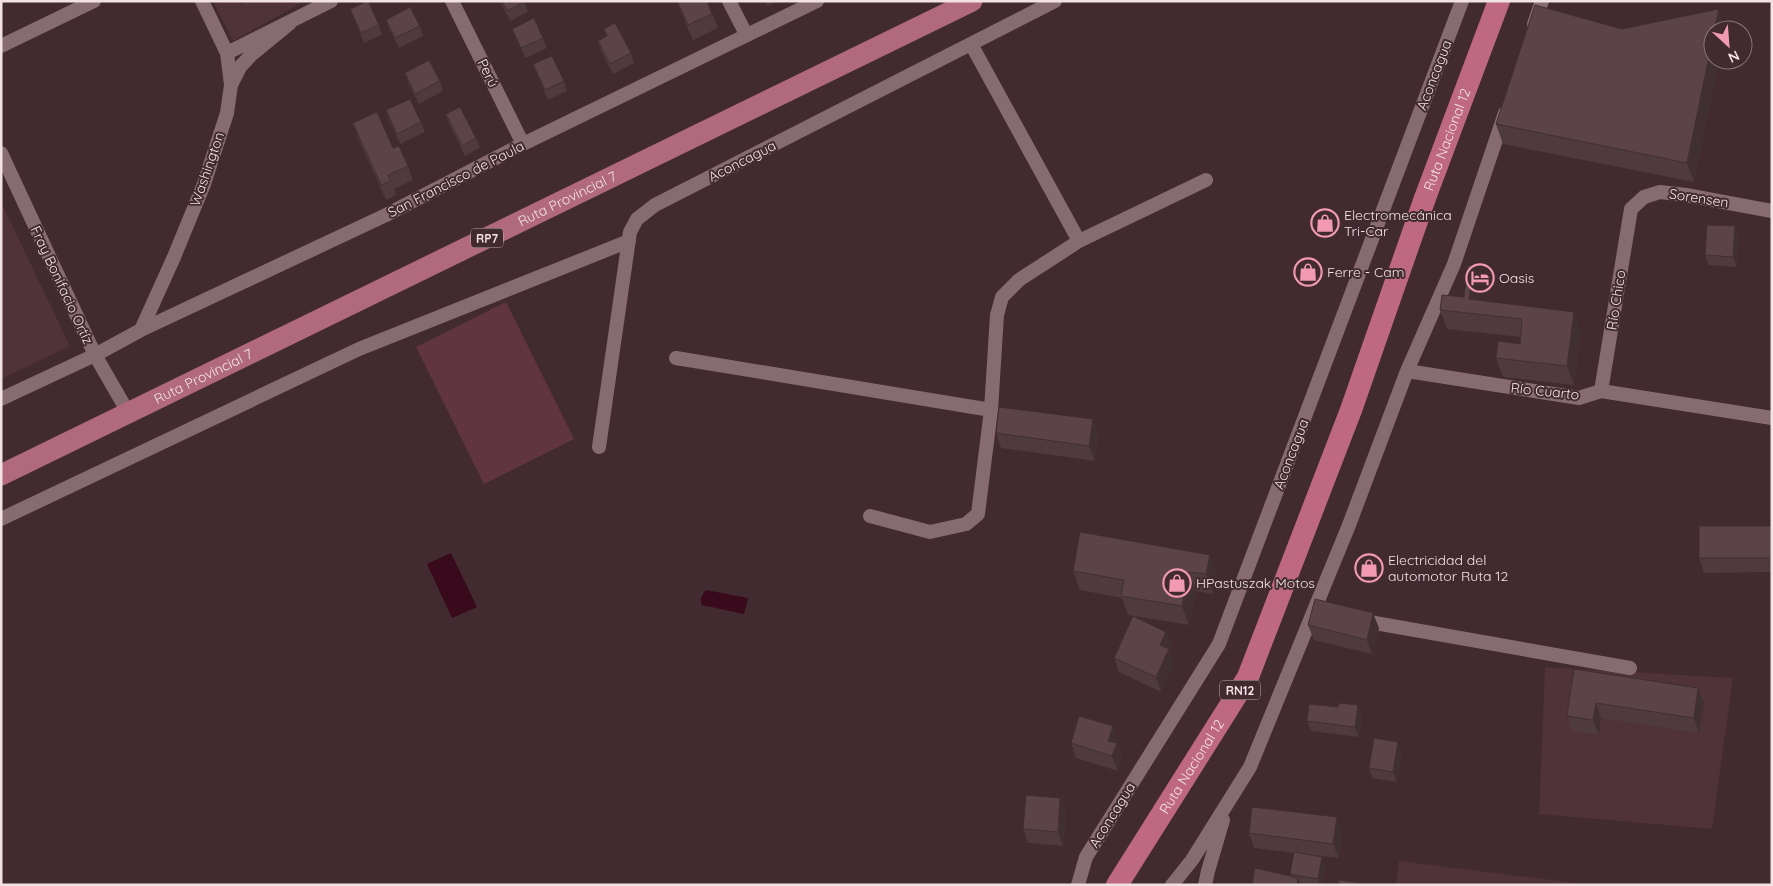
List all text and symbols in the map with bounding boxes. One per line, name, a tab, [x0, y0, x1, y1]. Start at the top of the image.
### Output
north arrow	[1703, 20, 1753, 70]
street label: Aconcagua	[1412, 37, 1456, 113]
text: N	[1725, 46, 1742, 67]
street label: Perú	[473, 56, 503, 90]
street label: Ruta Nacional 12	[1419, 85, 1475, 193]
street label: Washington	[186, 129, 228, 209]
street label: Aconcagua	[705, 136, 779, 186]
street label: San Francisco de Paula	[385, 137, 527, 221]
street label: Ruta Provincial 7	[515, 167, 619, 230]
street label: Sorensen	[1668, 184, 1730, 212]
place label: Electromecánica Tri-Car	[1344, 206, 1452, 240]
shop icon: Electromecánica Tri-Car	[1310, 208, 1340, 238]
street label: Fray Bonifacio Ortíz	[27, 223, 97, 347]
road number: RP7	[471, 228, 503, 248]
shop icon: Ferre - Cam	[1293, 257, 1323, 287]
place label: Ferre - Cam	[1327, 263, 1405, 281]
hotel icon: Oasis	[1465, 263, 1495, 293]
place label: Oasis	[1499, 269, 1534, 287]
street label: Río Chico	[1602, 269, 1630, 331]
street label: Ruta Provincial 7	[151, 345, 256, 408]
street label: Río Cuarto	[1510, 378, 1580, 404]
street label: Aconcagua	[1269, 416, 1313, 492]
place label: Electricidad del automotor Ruta 12	[1388, 551, 1508, 585]
shop icon: Electricidad del automotor Ruta 12	[1354, 553, 1384, 583]
shop icon: HPastuszak Motos	[1162, 568, 1192, 598]
place label: HPastuszak Motos	[1196, 574, 1315, 592]
road number: RN12	[1220, 680, 1260, 700]
street label: Ruta Nacional 12	[1155, 716, 1228, 817]
street label: Aconcagua	[1085, 779, 1139, 851]

